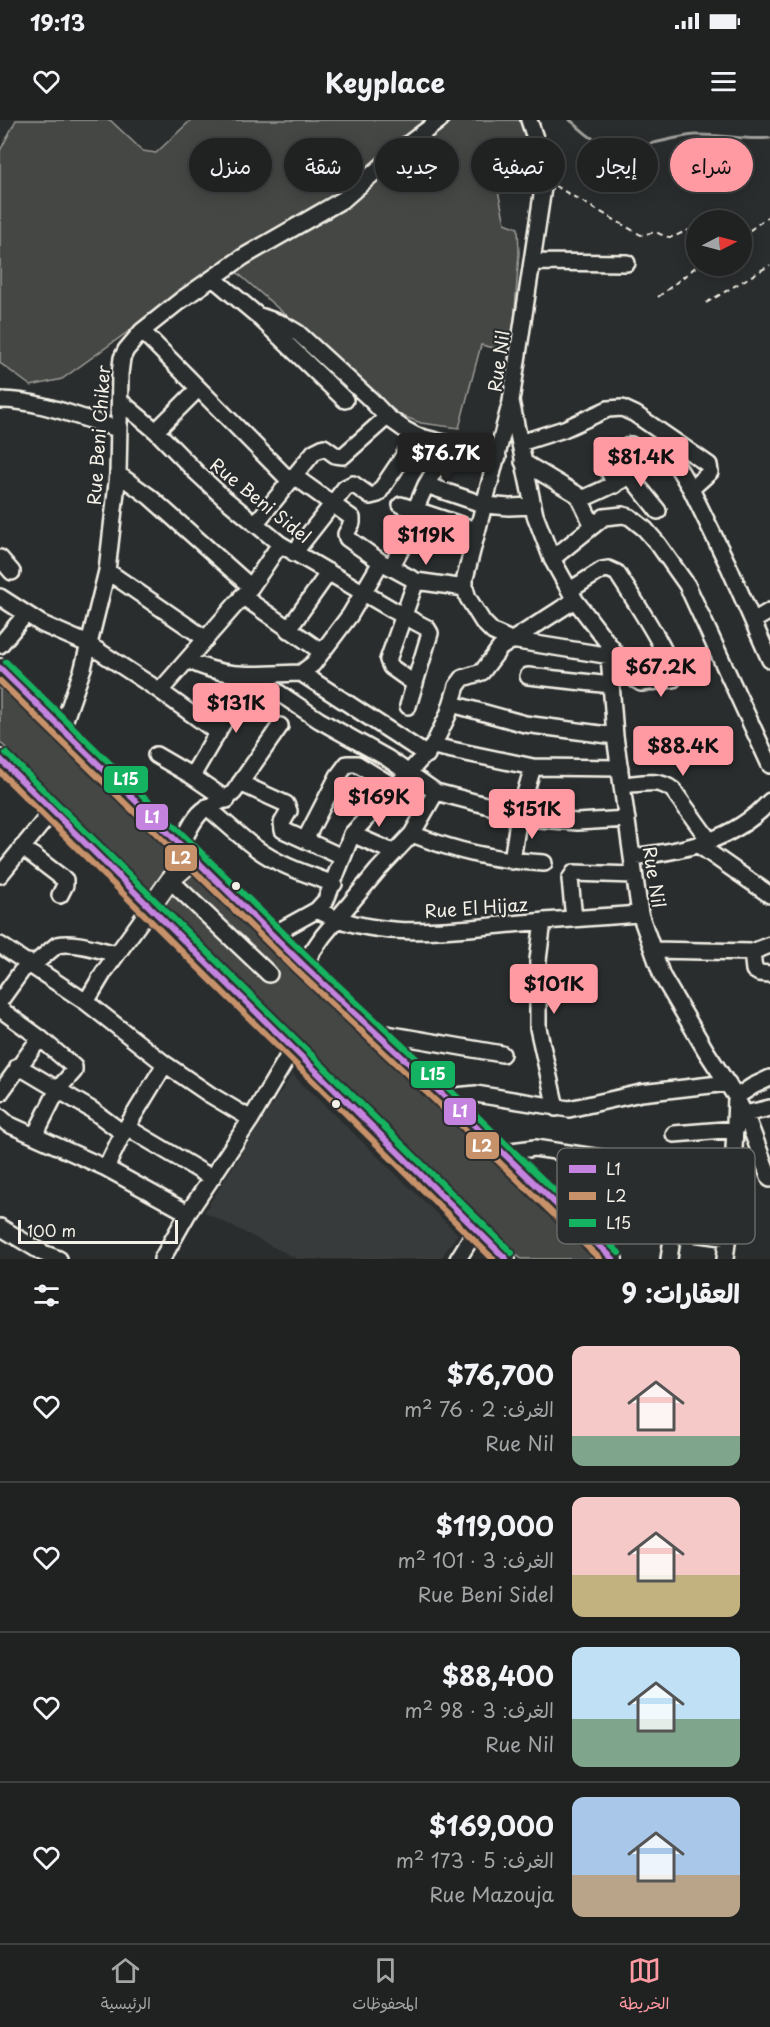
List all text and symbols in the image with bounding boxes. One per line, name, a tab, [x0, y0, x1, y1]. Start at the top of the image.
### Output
text: 19:13	[30, 5, 85, 38]
text: Keyplace	[325, 61, 445, 102]
icon: heart	[30, 65, 63, 98]
icon: menu	[707, 65, 740, 98]
chip: منزل	[189, 138, 272, 192]
chip: شقة	[284, 138, 363, 192]
chip: جديد	[375, 138, 459, 192]
chip: تصفية	[471, 138, 565, 192]
chip: إيجار	[577, 138, 658, 192]
chip: شراء	[670, 138, 753, 192]
north arrow	[686, 210, 752, 276]
map controls	[686, 210, 752, 276]
street label: Rue Nil	[480, 328, 516, 394]
street label: Rue Beni Chiker	[80, 364, 116, 506]
pin: $76.7K	[397, 433, 495, 484]
text: $76.7K	[411, 437, 481, 467]
pin: $81.4K	[592, 437, 690, 488]
text: $81.4K	[607, 441, 675, 471]
street label: Rue Beni Sidel	[205, 451, 317, 549]
pin: $119K	[384, 515, 468, 566]
text: $119K	[397, 519, 455, 549]
pin: $67.2K	[612, 647, 710, 698]
text: $67.2K	[626, 651, 696, 681]
pin: $131K	[194, 683, 278, 734]
text: $131K	[207, 687, 265, 717]
pin: $88.4K	[634, 726, 732, 777]
text: $88.4K	[647, 730, 719, 760]
line badge: L15	[103, 765, 149, 794]
text: L15	[113, 766, 139, 790]
pin: $169K	[337, 777, 421, 828]
text: $169K	[348, 781, 410, 811]
pin: $151K	[490, 789, 574, 840]
text: $151K	[503, 793, 561, 823]
line badge: L1	[135, 803, 169, 831]
text: L1	[144, 804, 160, 828]
line badge: L2	[164, 844, 198, 872]
street label: Rue Nil	[637, 844, 673, 910]
text: L2	[171, 845, 191, 869]
unlabelled marker	[230, 880, 242, 892]
street label: Rue El Hijaz	[424, 890, 529, 924]
pin: $101K	[512, 964, 596, 1015]
text: $101K	[524, 968, 584, 998]
line badge: L15	[410, 1060, 456, 1089]
text: L15	[420, 1061, 446, 1085]
line badge: L1	[443, 1097, 477, 1126]
unlabelled marker	[330, 1098, 342, 1110]
text: L1	[452, 1098, 468, 1122]
line badge: L2	[465, 1131, 500, 1160]
text: L2	[472, 1133, 492, 1157]
legend	[557, 1148, 755, 1244]
text: L1	[606, 1156, 621, 1180]
text: L2	[606, 1183, 627, 1207]
text: L15	[606, 1210, 631, 1234]
scale bar	[18, 1217, 178, 1244]
text: 100 m	[27, 1218, 76, 1242]
text: العقارات: 9	[621, 1273, 740, 1312]
icon: filters	[30, 1279, 63, 1312]
text: $76,700	[447, 1355, 554, 1394]
icon: home	[620, 1370, 692, 1442]
icon: heart	[30, 1390, 63, 1423]
text: الغرف: 2 · 76 m²	[404, 1394, 554, 1424]
text: Rue Nil	[485, 1428, 554, 1458]
text: $119,000	[436, 1506, 554, 1545]
icon: home	[620, 1521, 692, 1593]
icon: heart	[30, 1541, 63, 1574]
text: الغرف: 3 · 101 m²	[398, 1545, 554, 1575]
text: Rue Beni Sidel	[418, 1579, 554, 1609]
text: $88,400	[442, 1656, 554, 1695]
icon: home	[620, 1671, 692, 1743]
icon: heart	[30, 1691, 63, 1724]
text: الغرف: 3 · 98 m²	[405, 1695, 554, 1725]
text: Rue Nil	[485, 1729, 554, 1759]
text: $169,000	[429, 1806, 554, 1845]
icon: home	[620, 1821, 692, 1893]
icon: heart	[30, 1841, 63, 1874]
text: الغرف: 5 · 173 m²	[396, 1845, 554, 1875]
text: Rue Mazouja	[429, 1879, 554, 1909]
tab: الرئيسية	[101, 1954, 151, 2018]
tab: المحفوظات	[352, 1954, 418, 2018]
tab: الخريطة	[619, 1954, 669, 2018]

